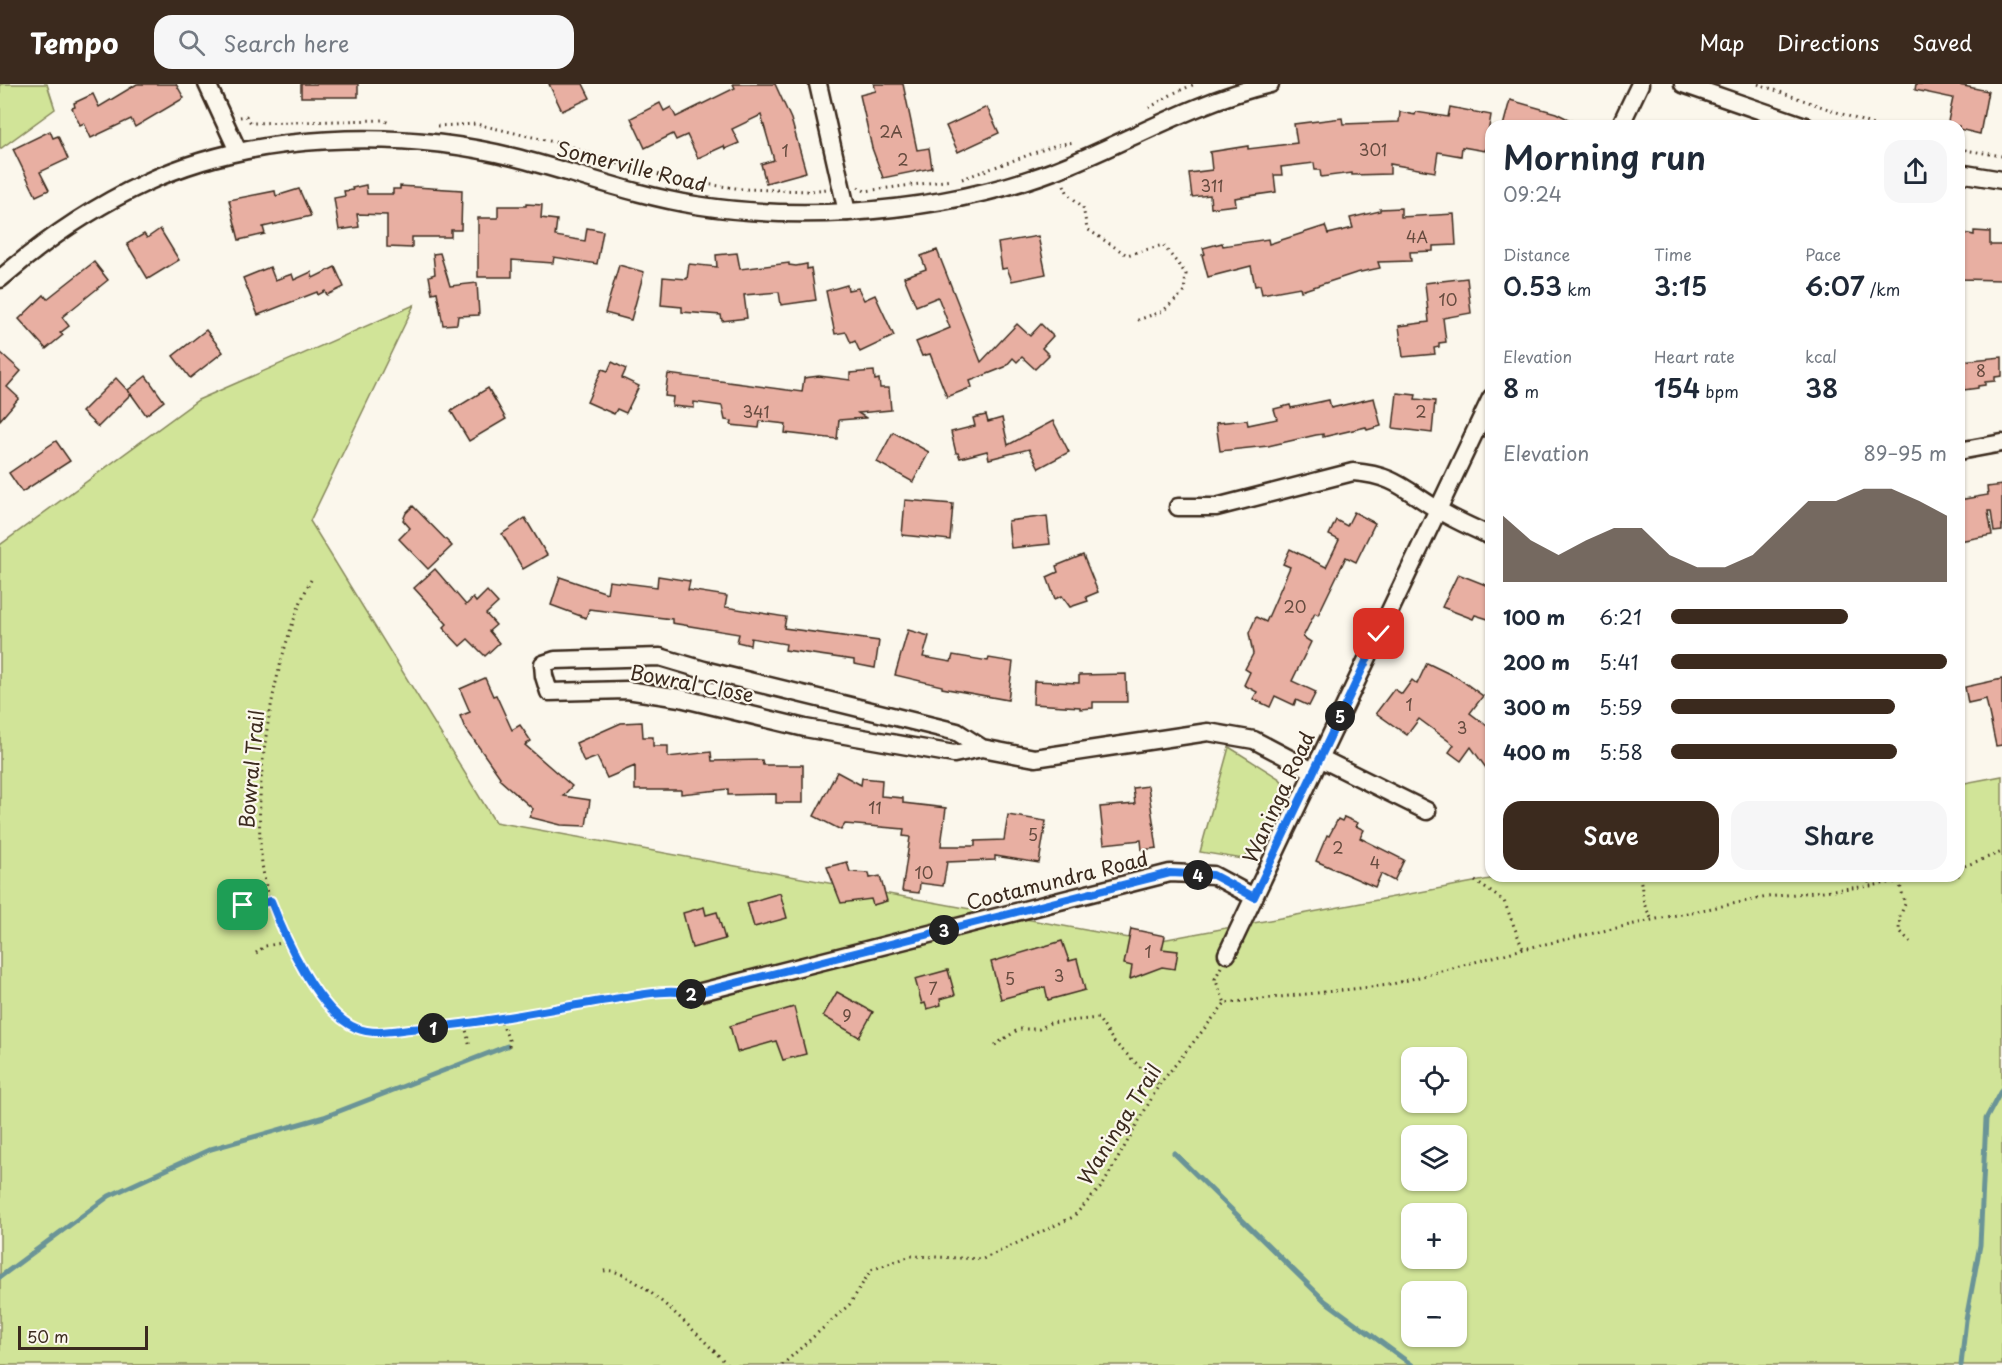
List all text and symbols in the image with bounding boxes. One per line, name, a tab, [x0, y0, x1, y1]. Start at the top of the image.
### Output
search box	[154, 15, 574, 69]
text: Tempo	[30, 21, 118, 64]
icon: search	[175, 26, 208, 59]
text: Search here	[223, 26, 349, 59]
text: Map	[1699, 26, 1744, 58]
text: Directions	[1777, 26, 1879, 58]
text: Saved	[1912, 26, 1972, 58]
house number: 2A	[879, 119, 903, 143]
text: Morning run	[1503, 131, 1706, 181]
street label: Somerville Road	[554, 133, 710, 199]
house number: 301	[1359, 137, 1387, 161]
house number: 1	[781, 138, 789, 162]
button: share	[1884, 140, 1947, 203]
house number: 2	[897, 147, 909, 171]
house number: 311	[1201, 173, 1223, 197]
text: 09:24	[1503, 179, 1562, 209]
house number: 4A	[1406, 224, 1428, 248]
text: Distance	[1503, 242, 1570, 266]
text: Time	[1654, 242, 1692, 266]
text: Pace	[1805, 242, 1841, 266]
text: 0.53	[1503, 266, 1562, 305]
text: 3:15	[1654, 266, 1707, 305]
text: 6:07	[1805, 266, 1865, 305]
text: km	[1562, 277, 1591, 301]
text: /km	[1865, 277, 1900, 301]
house number: 10	[1439, 287, 1457, 311]
text: Elevation	[1503, 344, 1572, 368]
text: Heart rate	[1654, 344, 1735, 368]
text: kcal	[1805, 344, 1837, 368]
house number: 8	[1976, 358, 1986, 382]
text: 8	[1503, 368, 1519, 407]
text: 154	[1654, 368, 1700, 407]
text: 38	[1805, 368, 1838, 407]
text: m	[1519, 379, 1539, 403]
text: bpm	[1700, 379, 1739, 403]
house number: 341	[742, 399, 770, 423]
house number: 2	[1415, 399, 1427, 423]
text: Elevation	[1503, 438, 1589, 468]
text: 89–95 m	[1864, 438, 1947, 468]
house number: 20	[1284, 594, 1306, 618]
text: 100 m	[1503, 602, 1565, 632]
text: 6:21	[1599, 602, 1642, 632]
pin	[1353, 608, 1404, 659]
icon: check	[1362, 617, 1395, 650]
text: 200 m	[1503, 647, 1570, 677]
text: 5:41	[1599, 647, 1639, 677]
street label: Bowral Close	[628, 656, 756, 710]
house number: 1	[1405, 692, 1413, 716]
text: 300 m	[1503, 692, 1571, 722]
text: 5:59	[1599, 692, 1643, 722]
pin: 5	[1325, 701, 1355, 731]
text: 5	[1335, 704, 1345, 728]
street label: Bowral Trail	[231, 708, 271, 830]
house number: 3	[1457, 715, 1467, 739]
street label: Waninga Road	[1234, 726, 1322, 868]
text: 400 m	[1503, 737, 1571, 767]
text: 5:58	[1599, 737, 1643, 767]
house number: 11	[868, 795, 882, 819]
button: Save	[1503, 801, 1719, 870]
button: Share	[1731, 801, 1947, 870]
house number: 5	[1028, 822, 1038, 846]
house number: 2	[1332, 835, 1344, 859]
street label: Cootamundra Road	[963, 843, 1151, 917]
house number: 4	[1370, 850, 1380, 874]
house number: 10	[915, 860, 933, 884]
pin: 4	[1183, 860, 1213, 890]
text: 4	[1193, 863, 1203, 887]
pin	[217, 879, 268, 930]
icon: arrive	[226, 888, 259, 921]
pin: 3	[929, 915, 959, 945]
text: 3	[939, 918, 949, 942]
house number: 1	[1144, 939, 1152, 963]
house number: 3	[1054, 963, 1064, 987]
house number: 5	[1005, 966, 1015, 990]
house number: 7	[928, 976, 938, 1000]
pin: 2	[676, 979, 706, 1009]
text: 2	[685, 982, 697, 1006]
house number: 9	[842, 1003, 852, 1027]
pin: 1	[418, 1013, 448, 1043]
text: 1	[429, 1016, 437, 1040]
map controls	[1401, 1047, 1467, 1347]
button: locate	[1401, 1047, 1467, 1113]
street label: Waninga Trail	[1070, 1058, 1168, 1190]
button: layers	[1401, 1125, 1467, 1191]
button: +	[1401, 1203, 1467, 1269]
button: −	[1401, 1281, 1467, 1347]
scale bar	[18, 1323, 148, 1350]
text: 50 m	[27, 1324, 68, 1348]

